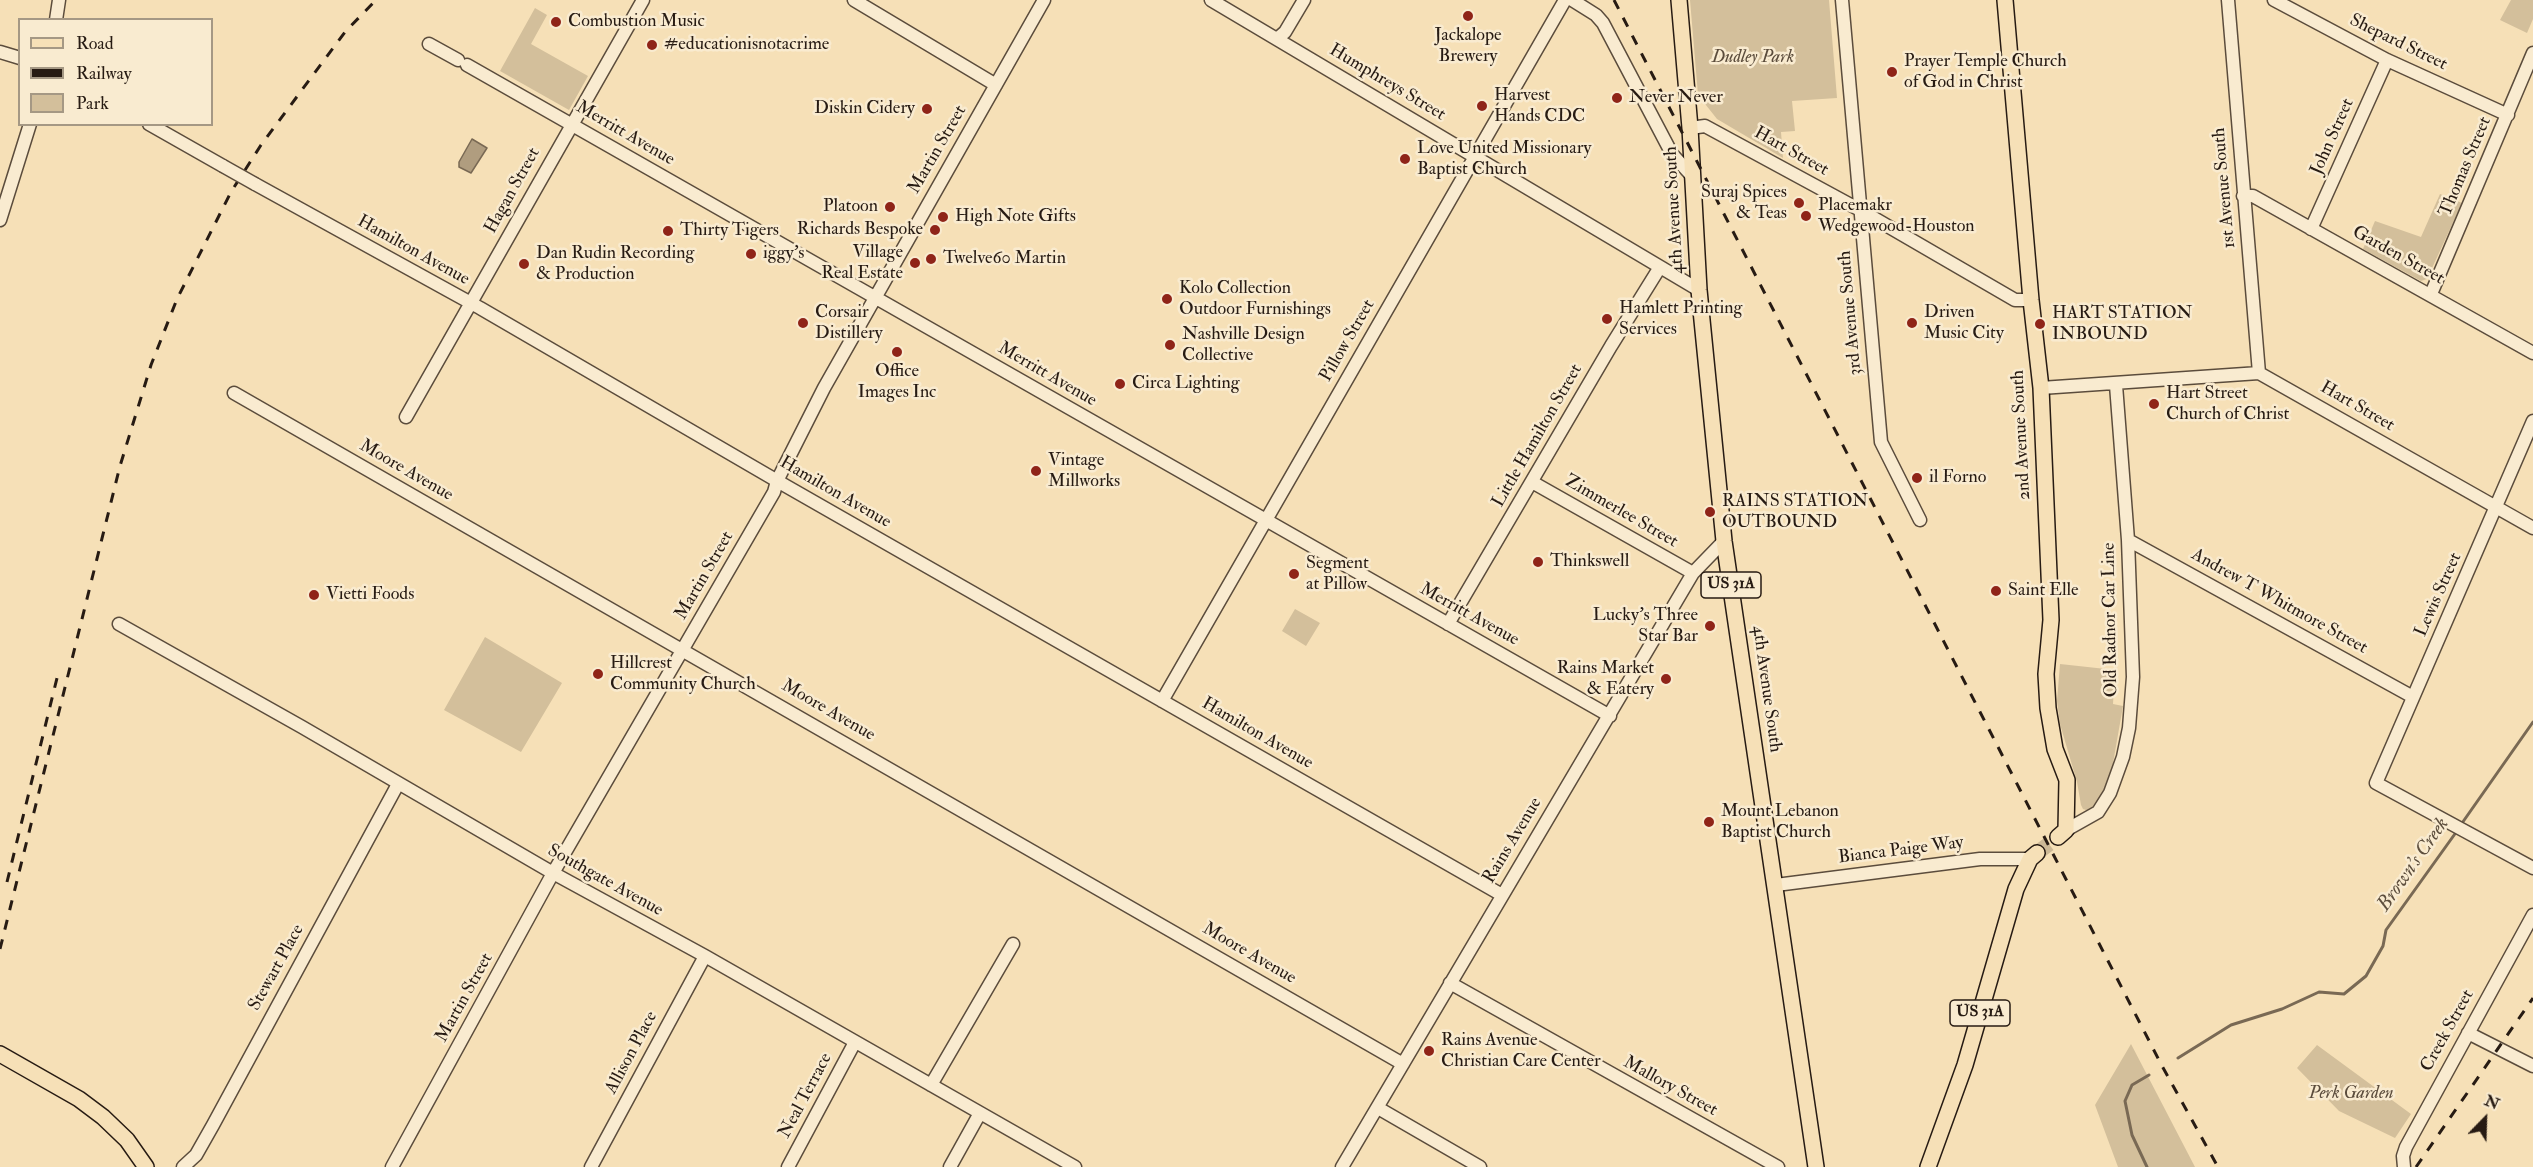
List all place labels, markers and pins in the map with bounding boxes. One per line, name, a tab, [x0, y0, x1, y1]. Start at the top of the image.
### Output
marker: Jackalope Brewery	[1461, 9, 1475, 23]
place label: Combustion Music	[568, 11, 705, 33]
marker: Combustion Music	[549, 15, 563, 29]
place label: Jackalope Brewery	[1434, 25, 1502, 68]
place label: #educationisnotacrime	[664, 34, 829, 56]
marker: #educationisnotacrime	[645, 38, 659, 52]
place label: Prayer Temple Church of God in Christ	[1904, 51, 2067, 94]
marker: Prayer Temple Church of God in Christ	[1885, 65, 1899, 79]
place label: Harvest Hands CDC	[1494, 85, 1585, 128]
place label: Never Never	[1629, 87, 1723, 109]
marker: Never Never	[1610, 91, 1624, 105]
place label: Diskin Cidery	[814, 98, 915, 120]
marker: Harvest Hands CDC	[1475, 99, 1489, 113]
marker: Diskin Cidery	[920, 102, 934, 116]
place label: Love United Missionary Baptist Church	[1417, 138, 1591, 180]
marker: Love United Missionary Baptist Church	[1398, 152, 1412, 166]
place label: Suraj Spices & Teas	[1701, 182, 1787, 224]
place label: Placemakr Wedgewood-Houston	[1818, 195, 1975, 238]
place label: Platoon	[823, 196, 878, 218]
marker: Suraj Spices & Teas	[1792, 196, 1806, 210]
marker: Platoon	[883, 200, 897, 214]
place label: High Note Gifts	[955, 206, 1076, 228]
marker: Placemakr Wedgewood-Houston	[1799, 209, 1813, 223]
marker: High Note Gifts	[936, 210, 950, 224]
place label: Richards Bespoke	[797, 219, 923, 241]
place label: Thirty Tigers	[680, 220, 779, 242]
marker: Richards Bespoke	[928, 223, 942, 237]
marker: Thirty Tigers	[661, 224, 675, 238]
place label: Village Real Estate	[821, 242, 903, 284]
place label: Dan Rudin Recording & Production	[536, 243, 694, 286]
place label: iggy's	[763, 243, 804, 265]
marker: iggy's	[744, 247, 758, 261]
place label: Twelve60 Martin	[943, 248, 1066, 270]
marker: Twelve60 Martin	[924, 252, 938, 266]
marker: Village Real Estate	[908, 256, 922, 270]
marker: Dan Rudin Recording & Production	[517, 257, 531, 271]
place label: Kolo Collection Outdoor Furnishings	[1179, 278, 1331, 320]
marker: Kolo Collection Outdoor Furnishings	[1160, 292, 1174, 306]
place label: Hamlett Printing Services	[1619, 298, 1742, 340]
place label: Corsair Distillery	[815, 302, 883, 344]
place label: Driven Music City	[1924, 302, 2004, 344]
place label: HART STATION INBOUND	[2052, 303, 2192, 346]
marker: Hamlett Printing Services	[1600, 312, 1614, 326]
marker: Corsair Distillery	[796, 316, 810, 330]
marker: Driven Music City	[1905, 316, 1919, 330]
marker: HART STATION INBOUND	[2033, 317, 2047, 331]
place label: Nashville Design Collective	[1182, 324, 1305, 366]
marker: Nashville Design Collective	[1163, 338, 1177, 352]
marker: Office Images Inc	[890, 345, 904, 359]
place label: Office Images Inc	[858, 361, 936, 404]
place label: Circa Lighting	[1132, 373, 1240, 395]
marker: Circa Lighting	[1113, 377, 1127, 391]
place label: Hart Street Church of Christ	[2166, 383, 2289, 426]
marker: Hart Street Church of Christ	[2147, 397, 2161, 411]
place label: Vintage Millworks	[1048, 450, 1120, 492]
marker: Vintage Millworks	[1029, 464, 1043, 478]
place label: il Forno	[1929, 467, 1986, 489]
marker: il Forno	[1910, 471, 1924, 485]
place label: RAINS STATION OUTBOUND	[1722, 491, 1868, 534]
marker: RAINS STATION OUTBOUND	[1703, 505, 1717, 519]
place label: Thinkswell	[1550, 551, 1629, 573]
place label: Segment at Pillow	[1306, 553, 1369, 596]
marker: Thinkswell	[1531, 555, 1545, 569]
marker: Segment at Pillow	[1287, 567, 1301, 581]
place label: Saint Elle	[2008, 580, 2079, 602]
place label: Vietti Foods	[326, 584, 414, 606]
marker: Saint Elle	[1989, 584, 2003, 598]
marker: Vietti Foods	[307, 588, 321, 602]
place label: Lucky's Three Star Bar	[1593, 605, 1698, 648]
marker: Lucky's Three Star Bar	[1703, 619, 1717, 633]
place label: Hillcrest Community Church	[610, 653, 756, 696]
place label: Rains Market & Eatery	[1557, 658, 1654, 700]
marker: Hillcrest Community Church	[591, 667, 605, 681]
marker: Rains Market & Eatery	[1659, 672, 1673, 686]
place label: Mount Lebanon Baptist Church	[1721, 801, 1839, 844]
marker: Mount Lebanon Baptist Church	[1702, 815, 1716, 829]
place label: Rains Avenue Christian Care Center	[1441, 1030, 1601, 1072]
marker: Rains Avenue Christian Care Center	[1422, 1044, 1436, 1058]

